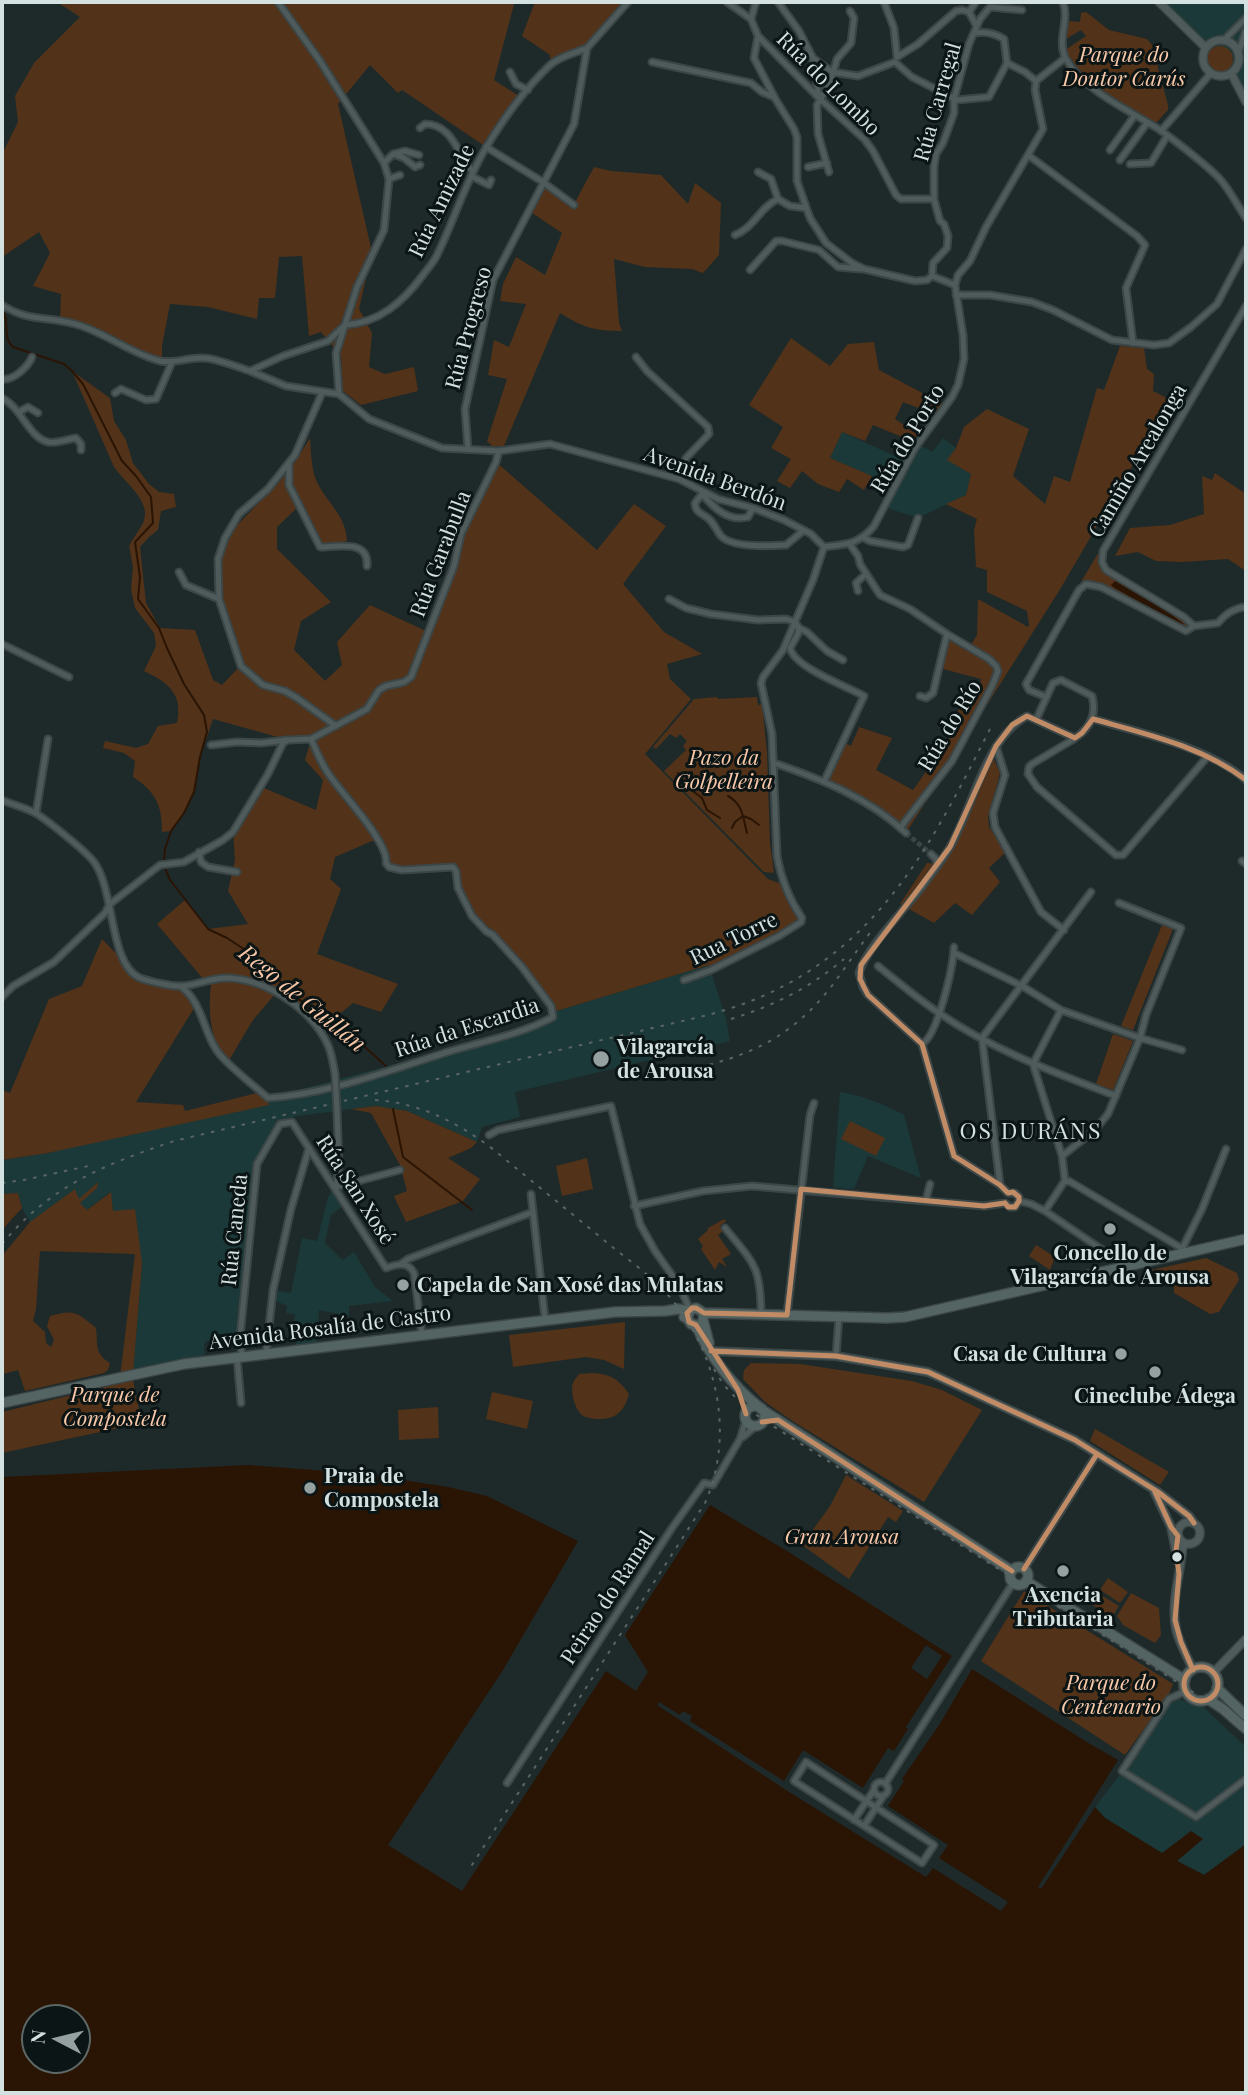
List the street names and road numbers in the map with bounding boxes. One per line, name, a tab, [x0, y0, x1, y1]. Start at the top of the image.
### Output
street label: Rúa do Lombo	[771, 27, 885, 141]
street label: Rúa Carregal	[909, 40, 967, 164]
street label: Rúa Amizade	[404, 140, 480, 262]
street label: Rúa Progreso	[441, 264, 497, 392]
street label: Rúa do Porto	[866, 380, 950, 498]
street label: Camiño Arealonga	[1084, 380, 1192, 542]
street label: Avenida Berdón	[640, 442, 790, 516]
street label: Rúa Garabulla	[405, 487, 477, 621]
street label: Rúa do Río	[913, 676, 987, 776]
street label: Rua Torre	[686, 907, 782, 971]
street label: Rúa da Escardia	[392, 993, 542, 1063]
street label: Rúa San Xosé	[310, 1131, 400, 1249]
street label: Rúa Caneda	[217, 1173, 253, 1287]
street label: Avenida Rosalía de Castro	[208, 1301, 452, 1355]
street label: Peirao do Ramal	[556, 1527, 660, 1669]

